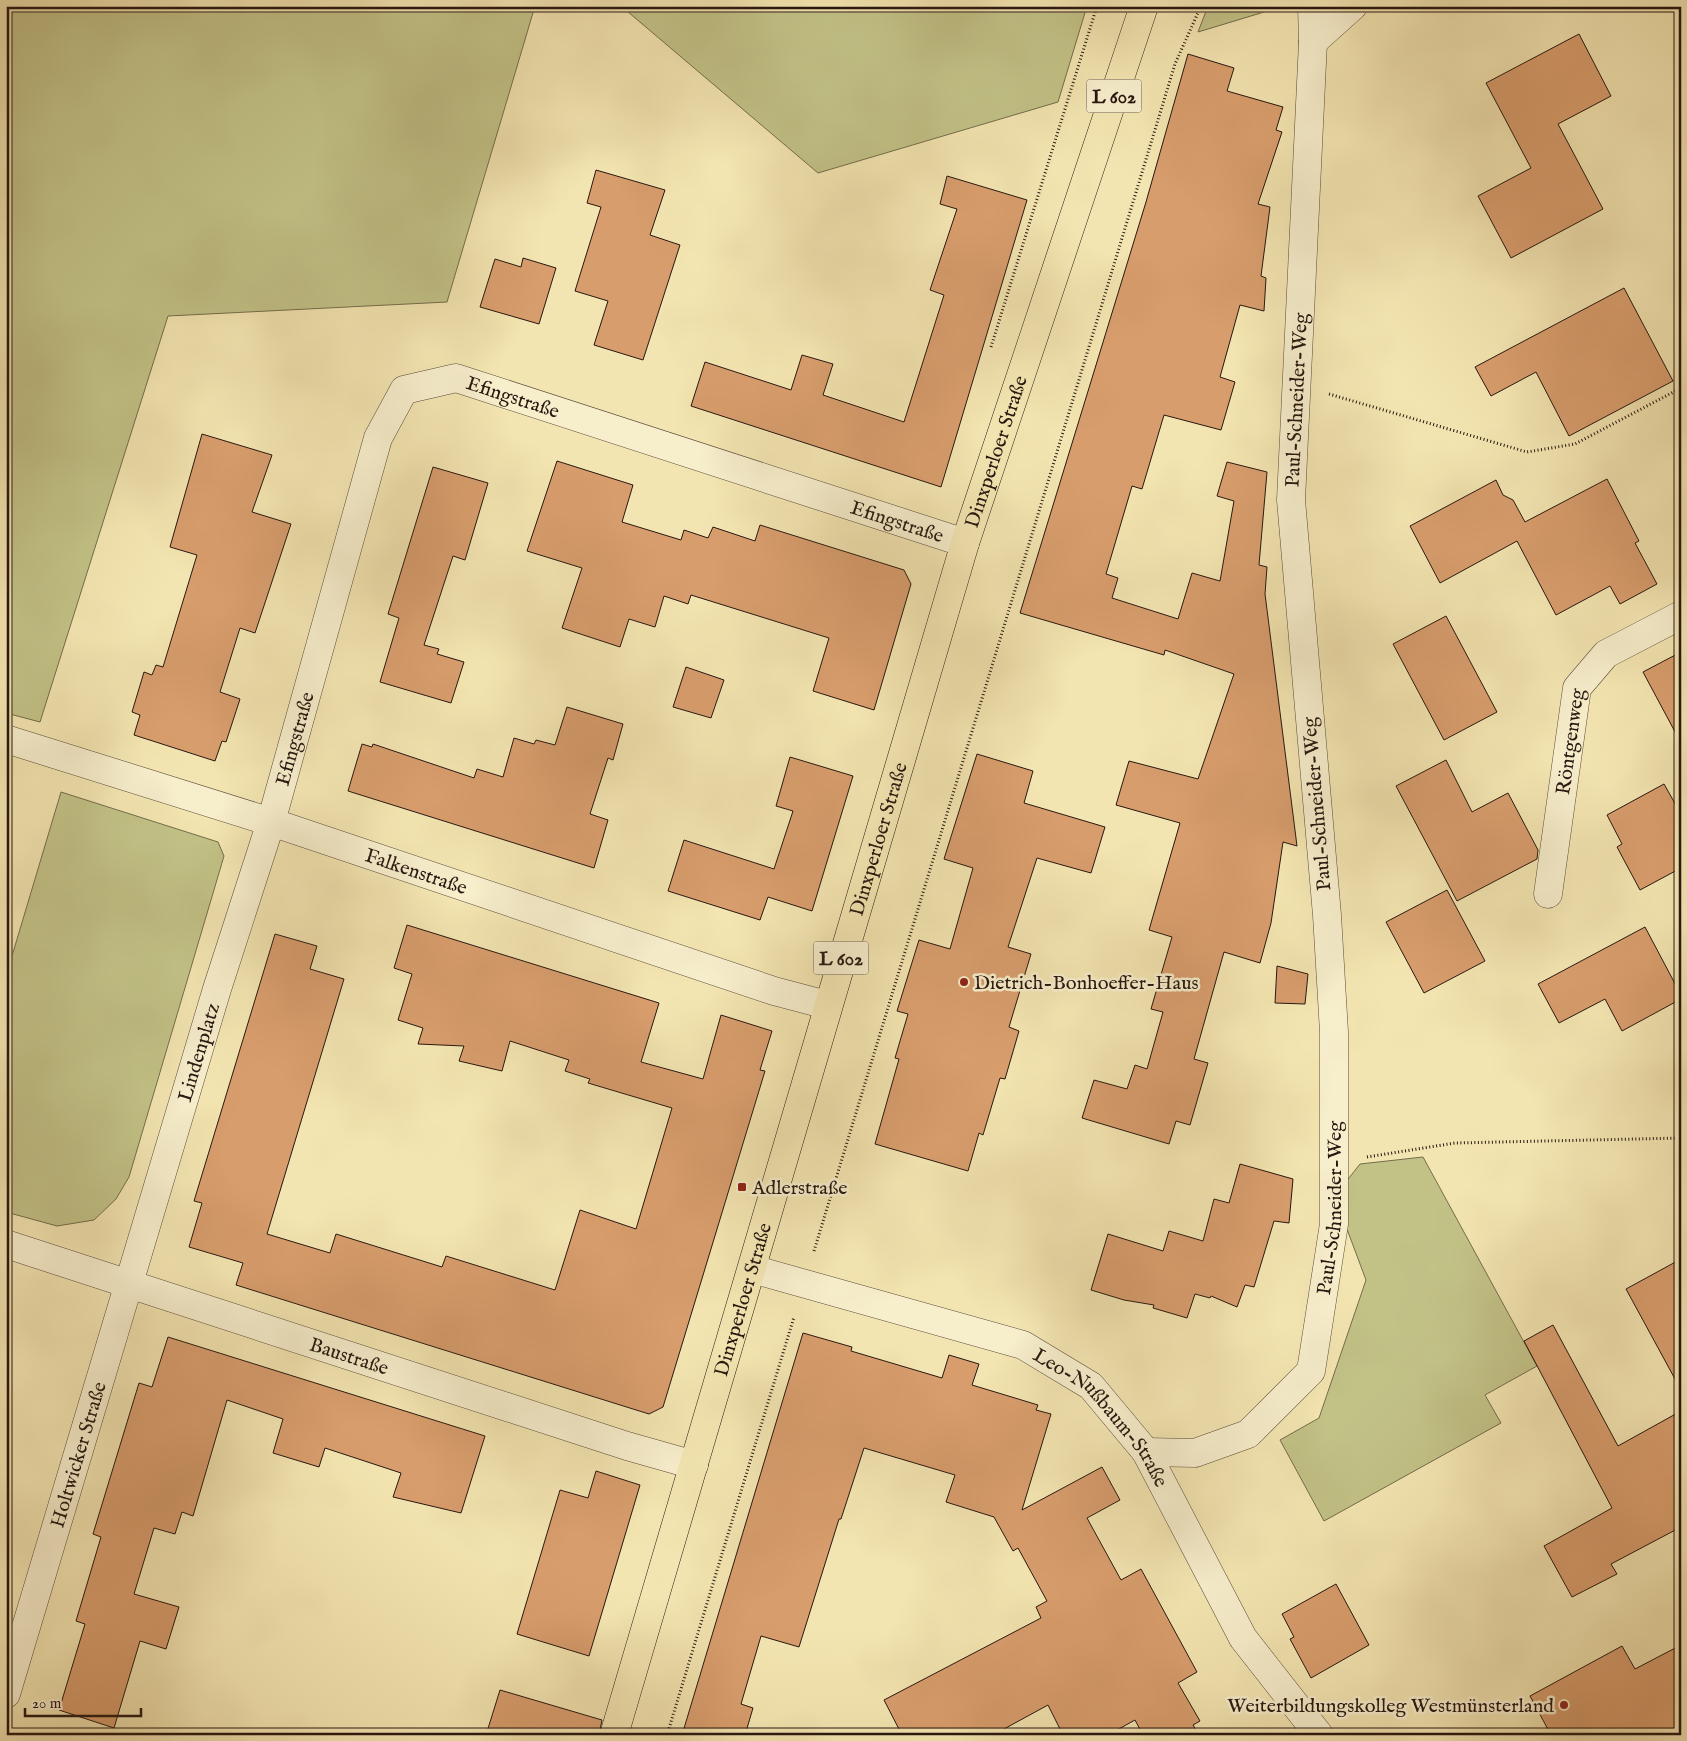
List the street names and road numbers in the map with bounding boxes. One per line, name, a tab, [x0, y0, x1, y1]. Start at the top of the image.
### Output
road number: L 602	[1086, 80, 1142, 112]
street label: Paul-Schneider-Weg	[1281, 311, 1314, 488]
street label: Efingstraße	[463, 371, 562, 425]
street label: Dinxperloer Straße	[960, 373, 1034, 531]
street label: Efingstraße	[847, 496, 947, 549]
street label: Röntgenweg	[1551, 686, 1591, 796]
street label: Efingstraße	[271, 689, 321, 789]
street label: Paul-Schneider-Weg	[1297, 715, 1338, 892]
street label: Dinxperloer Straße	[845, 760, 914, 919]
street label: Falkenstraße	[361, 843, 470, 901]
road number: L 602	[814, 941, 868, 974]
street label: Lindenplatz	[173, 1000, 226, 1105]
street label: Paul-Schneider-Weg	[1312, 1120, 1348, 1297]
street label: Dinxperloer Straße	[709, 1220, 778, 1380]
street label: Baustraße	[306, 1333, 392, 1382]
street label: Leo-Nußbaum-Straße	[1028, 1343, 1173, 1492]
street label: Holtwicker Straße	[45, 1379, 113, 1531]

